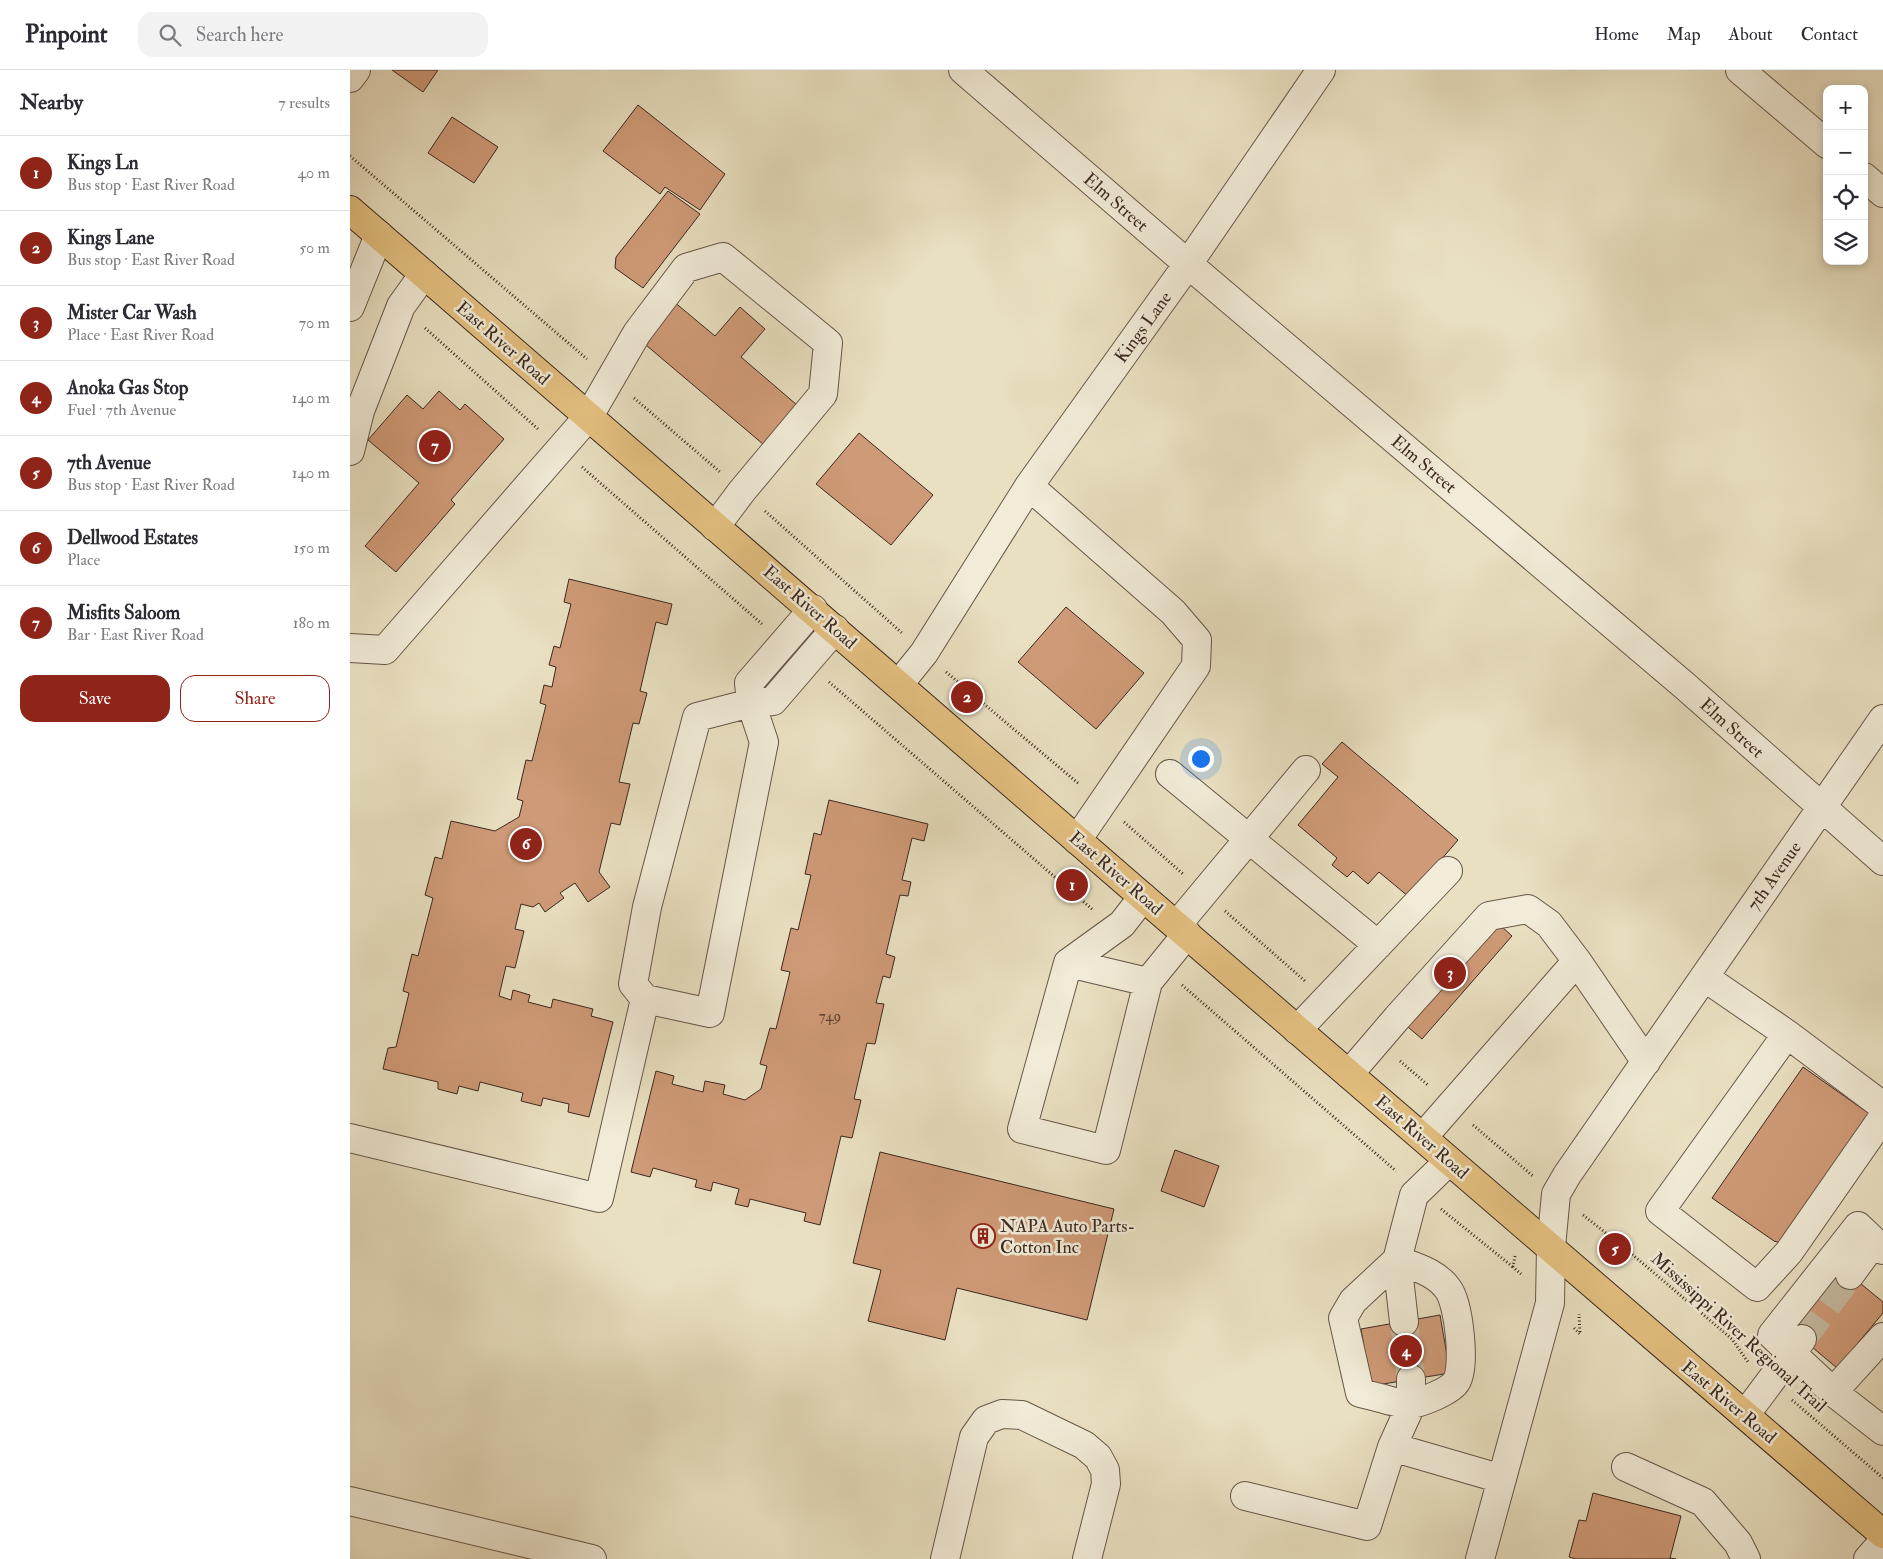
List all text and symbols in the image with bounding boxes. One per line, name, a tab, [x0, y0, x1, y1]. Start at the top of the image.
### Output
search box	[138, 12, 488, 57]
text: Pinpoint	[25, 19, 108, 50]
icon: search	[156, 21, 184, 49]
text: Search here	[196, 23, 283, 47]
text: Home	[1594, 23, 1639, 46]
text: Map	[1667, 23, 1701, 46]
text: About	[1729, 23, 1773, 46]
text: Contact	[1801, 23, 1858, 46]
map controls	[1823, 85, 1868, 265]
button: +	[1823, 85, 1868, 130]
text: Nearby	[20, 89, 83, 116]
text: 7 results	[278, 93, 330, 113]
button: −	[1823, 130, 1868, 175]
text: Kings Ln	[67, 151, 139, 175]
text: 1	[33, 163, 39, 183]
text: 40 m	[297, 163, 330, 183]
street label: Elm Street	[1078, 168, 1153, 237]
text: Bus stop · East River Road	[67, 175, 235, 195]
button: locate	[1823, 175, 1868, 220]
button: layers	[1823, 220, 1868, 265]
text: Kings Lane	[67, 226, 154, 250]
text: 2	[32, 238, 40, 258]
text: 50 m	[299, 238, 330, 258]
text: Bus stop · East River Road	[67, 250, 235, 270]
street label: Kings Lane	[1110, 287, 1177, 368]
street label: East River Road	[451, 296, 554, 391]
text: Mister Car Wash	[67, 301, 197, 325]
text: 3	[33, 313, 39, 333]
text: 70 m	[299, 313, 330, 333]
text: Place · East River Road	[67, 325, 214, 345]
text: Anoka Gas Stop	[67, 376, 188, 400]
text: 4	[32, 388, 40, 408]
text: 140 m	[292, 388, 330, 408]
text: Fuel · 7th Avenue	[67, 400, 176, 420]
pin: 7	[419, 427, 451, 465]
street label: Elm Street	[1386, 430, 1461, 499]
text: 7th Avenue	[67, 451, 151, 475]
text: 5	[32, 463, 40, 483]
text: 140 m	[292, 463, 330, 483]
text: Bus stop · East River Road	[67, 475, 235, 495]
text: Dellwood Estates	[67, 526, 198, 550]
text: 6	[32, 538, 40, 558]
text: 150 m	[293, 538, 330, 558]
text: Place	[67, 550, 100, 570]
street label: East River Road	[758, 560, 861, 655]
text: Misfits Saloom	[67, 601, 180, 625]
text: 7	[32, 613, 40, 633]
text: 180 m	[293, 613, 330, 633]
text: Bar · East River Road	[67, 625, 204, 645]
button: Save	[20, 675, 170, 722]
button: Share	[180, 675, 330, 722]
pin: 2	[951, 678, 983, 716]
street label: Elm Street	[1695, 693, 1769, 763]
your location	[1188, 746, 1214, 772]
pin: 6	[510, 825, 542, 863]
street label: East River Road	[1064, 826, 1167, 921]
street label: 7th Avenue	[1742, 837, 1807, 915]
pin: 1	[1056, 866, 1088, 904]
pin: 3	[1434, 954, 1466, 992]
house number: 749	[819, 1007, 841, 1026]
street label: East River Road	[1370, 1090, 1473, 1185]
place label: NAPA Auto Parts- Cotton Inc	[1000, 1215, 1135, 1259]
building icon: NAPA Auto Parts- Cotton Inc	[970, 1223, 996, 1249]
pin: 5	[1599, 1230, 1631, 1268]
street label: Mississippi River Regional Trail	[1646, 1247, 1832, 1418]
pin: 4	[1390, 1332, 1422, 1370]
street label: East River Road	[1676, 1356, 1781, 1449]

